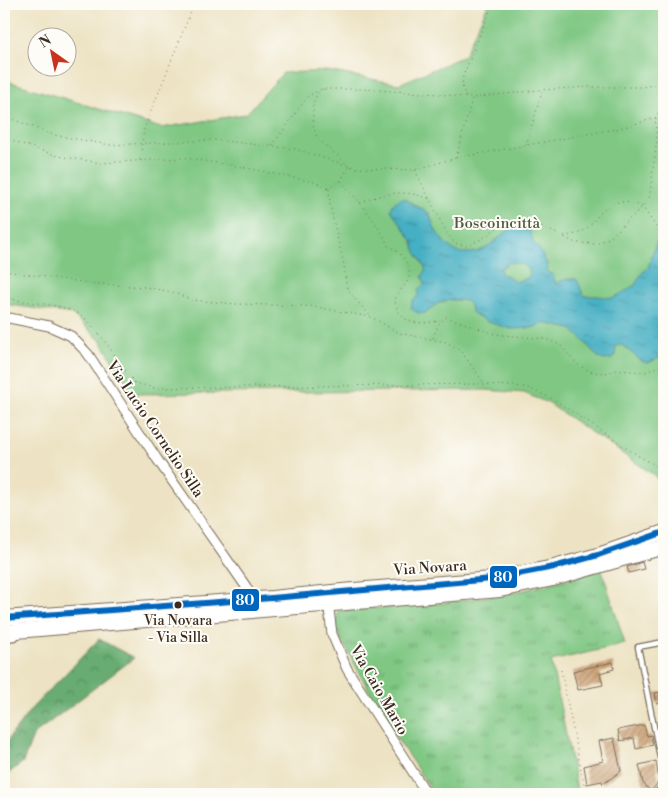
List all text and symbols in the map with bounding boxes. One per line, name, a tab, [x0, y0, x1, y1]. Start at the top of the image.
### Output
north arrow	[28, 28, 78, 78]
text: N	[36, 31, 55, 53]
park label: Boscoincittà	[453, 214, 541, 233]
street label: Via Lucio Cornelio Silla	[102, 356, 208, 501]
street label: Via Novara	[392, 556, 468, 580]
line badge: 80	[489, 565, 518, 589]
text: 80	[493, 569, 513, 587]
line badge: 80	[231, 588, 260, 612]
text: 80	[235, 592, 255, 610]
marker: Via Novara - Via Silla	[173, 600, 183, 610]
place label: Via Novara - Via Silla	[143, 612, 213, 647]
street label: Via Caio Mario	[345, 641, 412, 738]

